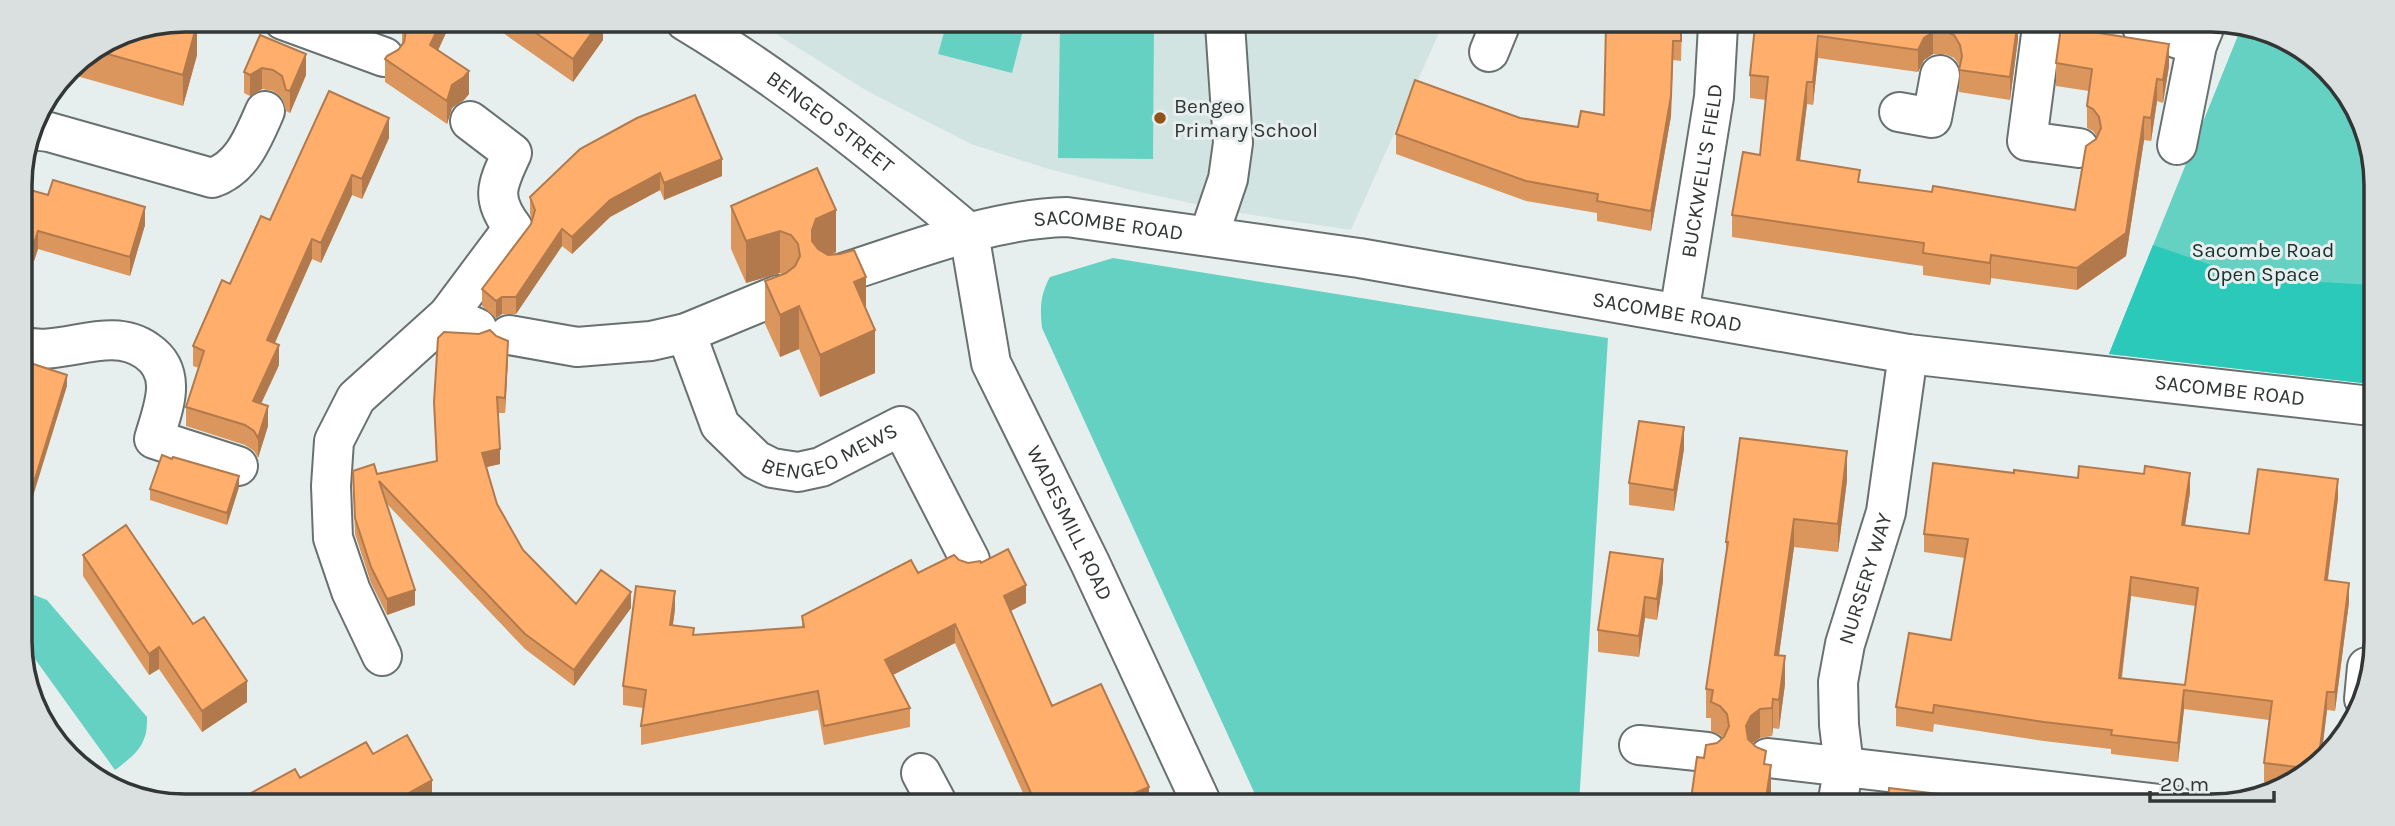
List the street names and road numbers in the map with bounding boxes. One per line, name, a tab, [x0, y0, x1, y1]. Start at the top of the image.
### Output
street label: BENGEO STREET	[762, 66, 899, 178]
street label: BUCKWELL'S FIELD	[1676, 83, 1727, 259]
street label: SACOMBE ROAD	[1032, 205, 1185, 245]
street label: SACOMBE ROAD	[1591, 287, 1744, 337]
street label: SACOMBE ROAD	[2153, 370, 2306, 410]
street label: BENGEO MEWS	[757, 418, 901, 484]
street label: WADESMILL ROAD	[1022, 442, 1118, 604]
street label: NURSERY WAY	[1834, 510, 1897, 647]

